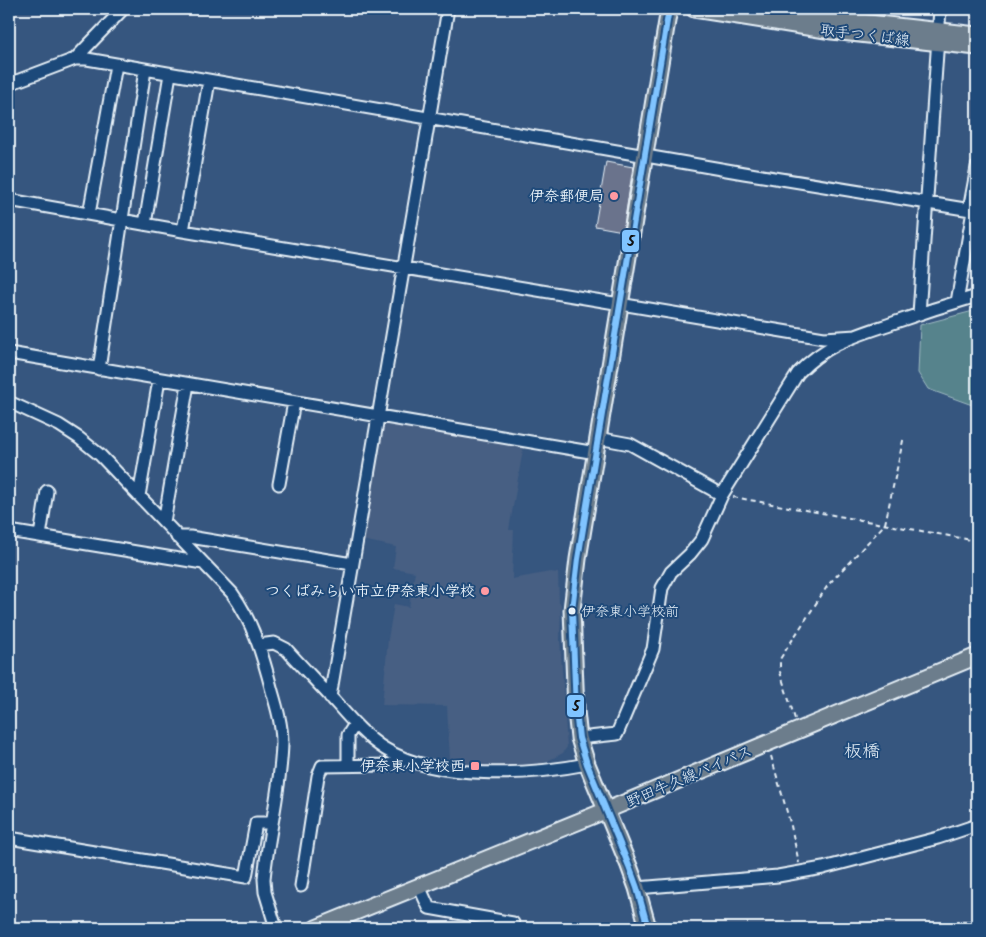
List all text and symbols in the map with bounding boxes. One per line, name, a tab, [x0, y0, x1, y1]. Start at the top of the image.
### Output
street label: 取手つくば線	[819, 19, 911, 53]
place label: 伊奈郵便局	[529, 185, 604, 209]
marker: 伊奈郵便局	[608, 190, 620, 202]
line badge: 5	[621, 229, 640, 253]
text: 5	[626, 231, 636, 253]
place label: つくばみらい市立伊奈東小学校	[265, 580, 475, 604]
marker: つくばみらい市立伊奈東小学校	[479, 585, 491, 597]
place label: 伊奈東小学校前	[581, 601, 679, 623]
marker: 伊奈東小学校前	[567, 606, 577, 616]
line badge: 5	[566, 694, 585, 718]
text: 5	[571, 696, 581, 718]
district label: 板橋	[844, 738, 880, 767]
street label: 野田牛久線バイパス	[623, 740, 756, 814]
place label: 伊奈東小学校西	[360, 755, 465, 779]
marker: 伊奈東小学校西	[469, 760, 481, 772]

